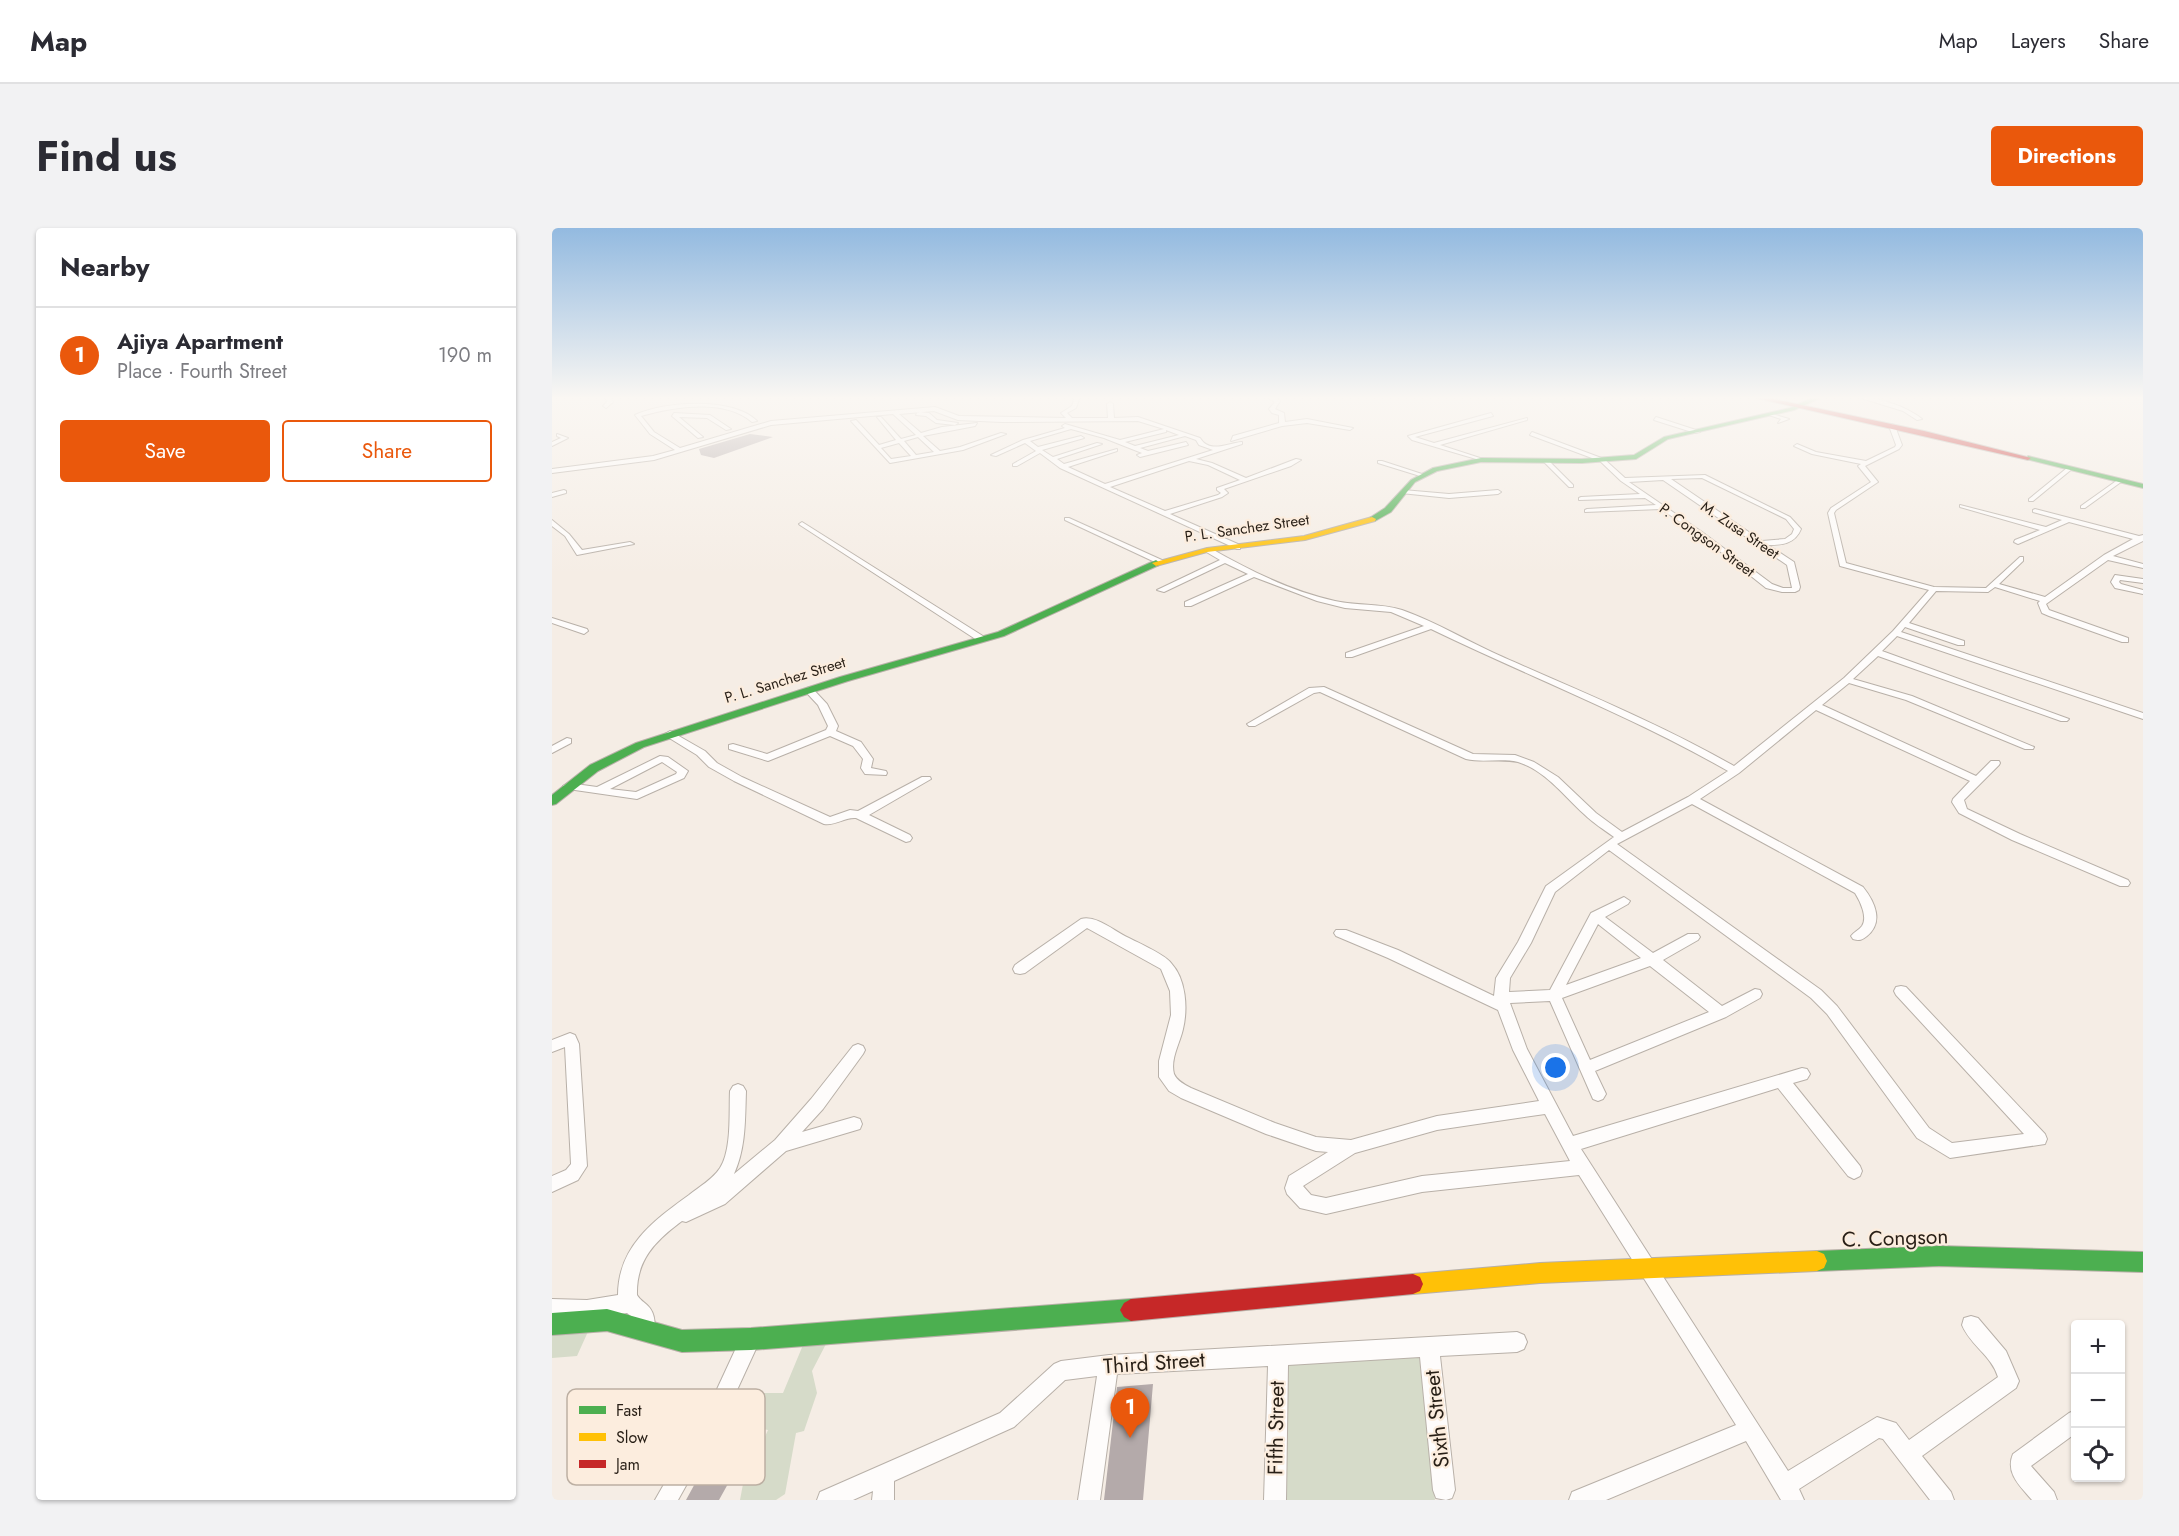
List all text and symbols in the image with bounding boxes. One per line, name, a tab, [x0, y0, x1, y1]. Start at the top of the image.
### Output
text: Map	[30, 21, 87, 62]
text: Map	[1939, 26, 1978, 56]
text: Layers	[2011, 26, 2066, 56]
text: Share	[2099, 26, 2149, 56]
text: Find us	[36, 126, 177, 187]
button: Directions	[1991, 126, 2143, 186]
text: Nearby	[60, 248, 149, 286]
text: Ajiya Apartment	[117, 325, 283, 357]
text: 1	[74, 341, 85, 370]
text: 190 m	[438, 341, 492, 370]
text: Place · Fourth Street	[117, 357, 287, 386]
button: Save	[60, 420, 270, 482]
button: Share	[282, 420, 492, 482]
street label: M. Zusa Street	[1696, 496, 1784, 565]
street label: P. Congson Street	[1655, 498, 1760, 582]
street label: P. L. Sanchez Street	[1183, 508, 1311, 548]
street label: P. L. Sanchez Street	[722, 651, 849, 709]
your location	[1541, 1053, 1570, 1082]
street label: C. Congson	[1841, 1221, 1949, 1255]
map controls	[2071, 1320, 2125, 1482]
button: +	[2071, 1320, 2125, 1374]
street label: Third Street	[1102, 1344, 1206, 1382]
street label: Sixth Street	[1417, 1369, 1457, 1469]
button: −	[2071, 1374, 2125, 1428]
street label: Fifth Street	[1260, 1381, 1292, 1475]
pin: 1	[1110, 1388, 1150, 1438]
legend	[567, 1389, 765, 1485]
text: Fast	[616, 1399, 642, 1422]
text: Slow	[616, 1426, 648, 1449]
button: locate	[2071, 1428, 2125, 1482]
text: Jam	[614, 1453, 640, 1476]

